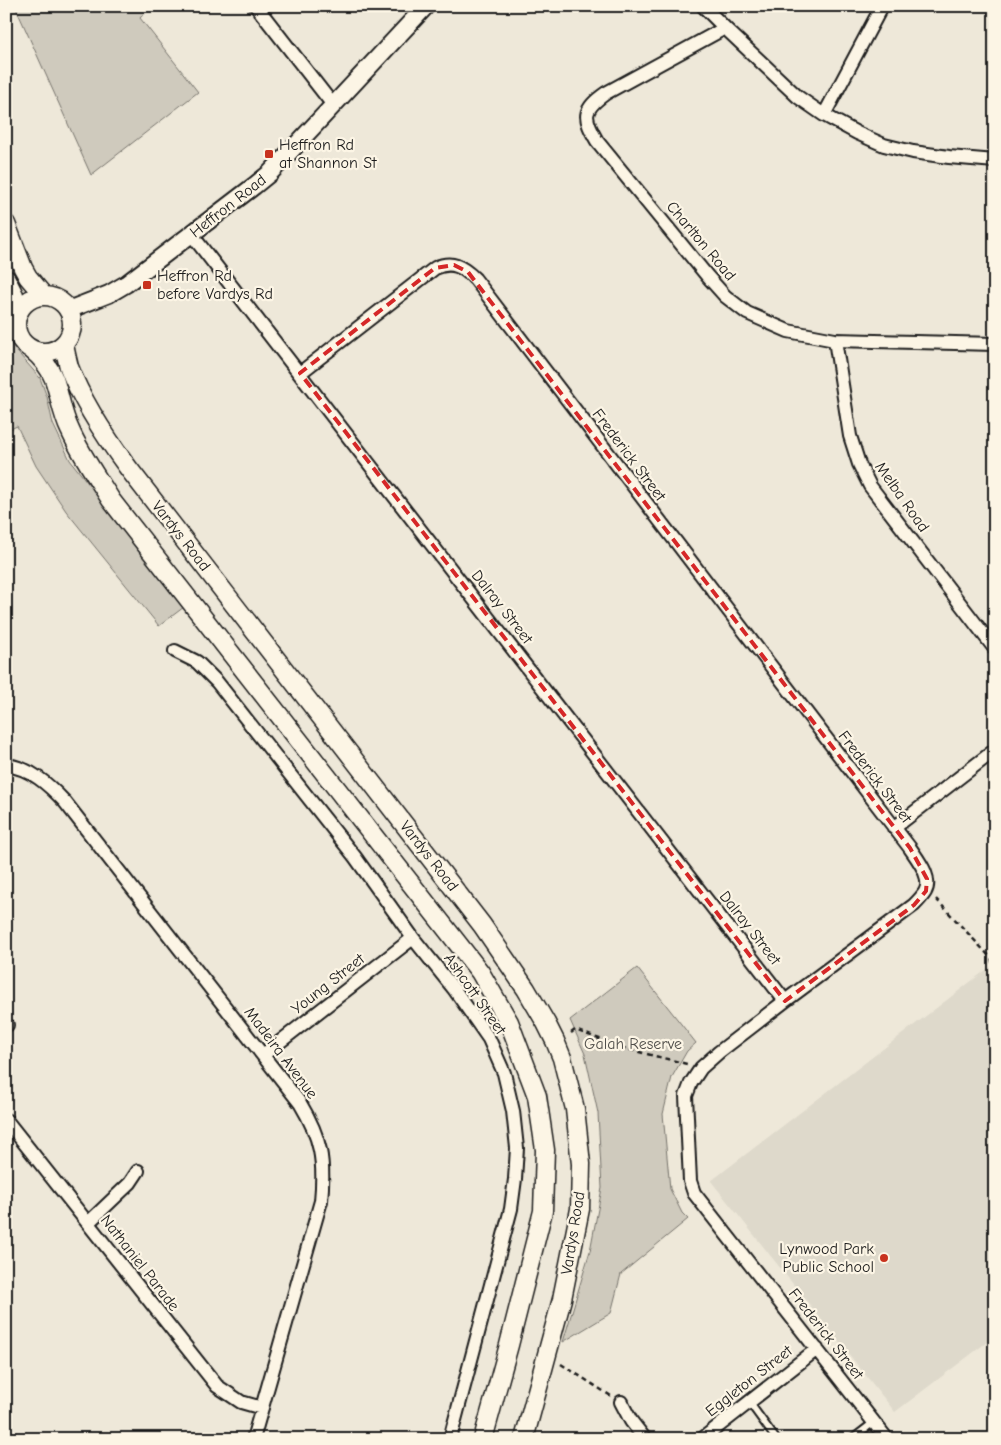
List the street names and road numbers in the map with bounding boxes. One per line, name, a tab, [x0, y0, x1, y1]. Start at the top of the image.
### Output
street label: Heffron Road	[186, 171, 270, 241]
street label: Charlton Road	[663, 198, 739, 284]
street label: Frederick Street	[589, 405, 670, 505]
street label: Melba Road	[871, 458, 933, 536]
street label: Vardys Road	[148, 497, 214, 575]
street label: Dalray Street	[468, 567, 537, 648]
street label: Frederick Street	[835, 727, 916, 827]
street label: Vardys Road	[396, 817, 462, 895]
street label: Dalray Street	[716, 888, 785, 969]
street label: Young Street	[288, 950, 369, 1018]
street label: Ashcott Street	[440, 950, 510, 1038]
street label: Madeira Avenue	[241, 1004, 321, 1102]
street label: Vardys Road	[558, 1190, 588, 1276]
street label: Nathaniel Parade	[97, 1211, 183, 1315]
street label: Frederick Street	[785, 1285, 867, 1383]
street label: Eggleton Street	[702, 1341, 796, 1420]

